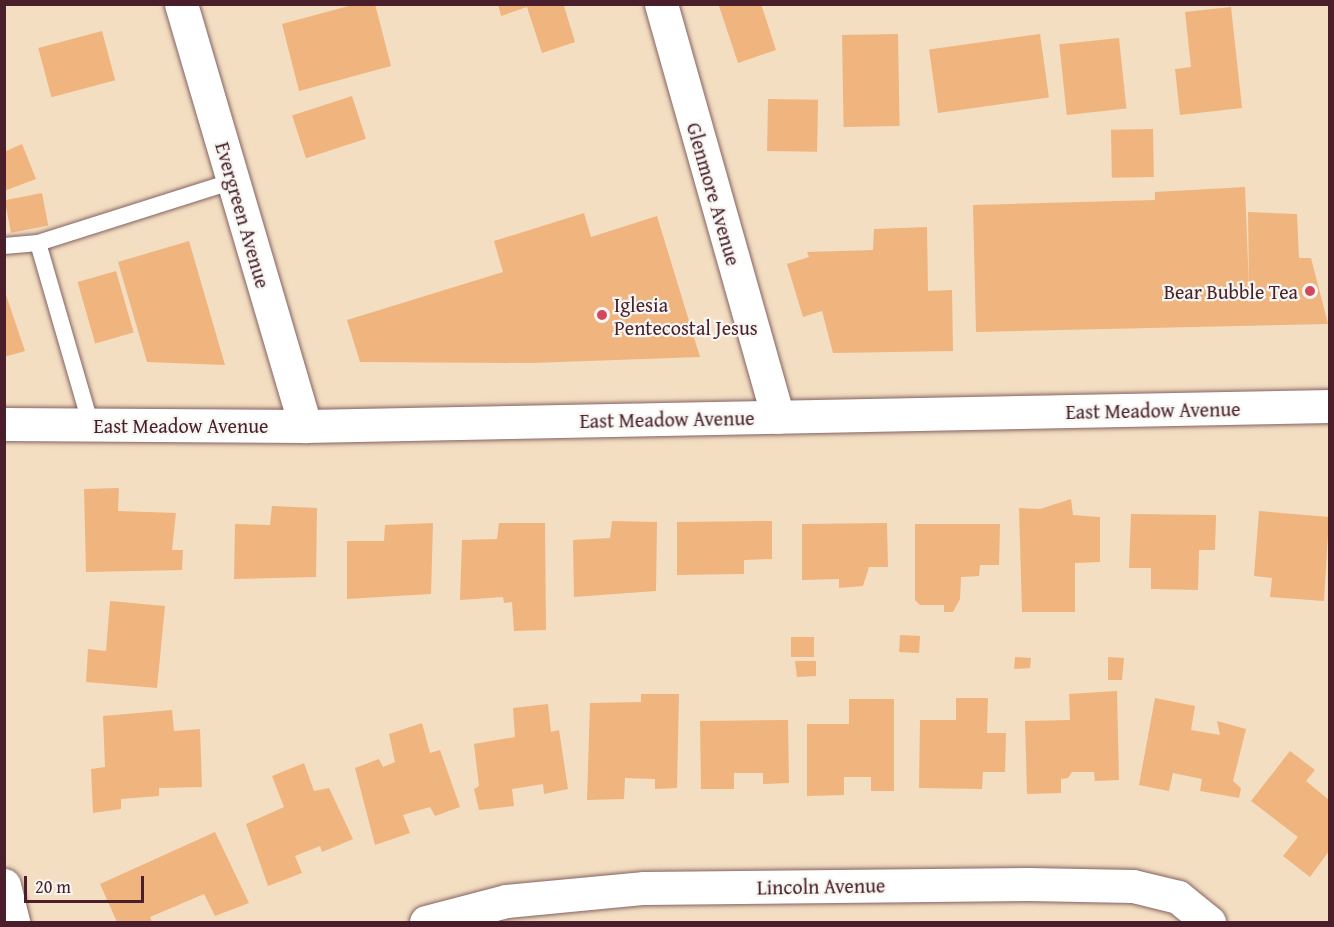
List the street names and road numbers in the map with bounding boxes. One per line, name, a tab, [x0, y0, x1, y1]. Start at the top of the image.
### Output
street label: Glenmore Avenue	[682, 120, 746, 268]
street label: Evergreen Avenue	[211, 139, 275, 291]
street label: East Meadow Avenue	[1065, 396, 1241, 424]
street label: East Meadow Avenue	[579, 405, 755, 433]
street label: East Meadow Avenue	[94, 413, 268, 437]
street label: Lincoln Avenue	[757, 873, 885, 899]

